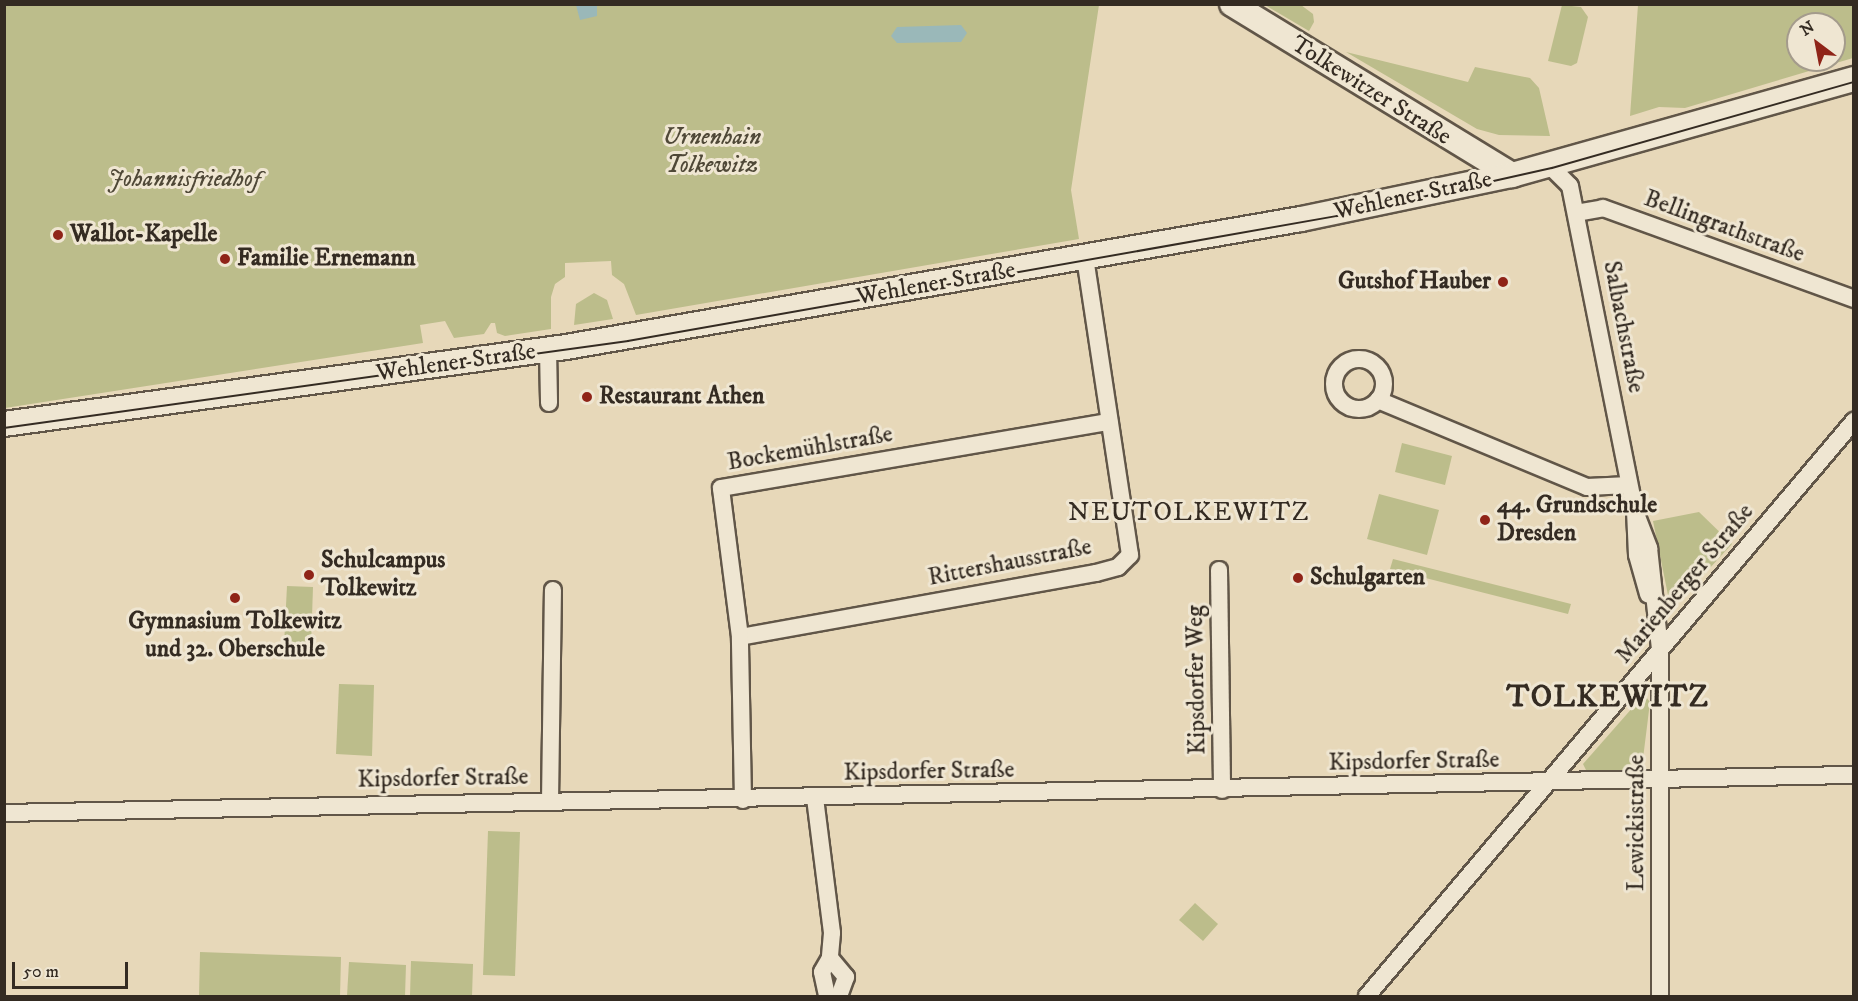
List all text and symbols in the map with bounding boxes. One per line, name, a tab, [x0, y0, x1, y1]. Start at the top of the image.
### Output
north arrow	[1786, 12, 1846, 72]
text: N	[1797, 16, 1818, 40]
street label: Tolkewitzer Straße	[1286, 30, 1456, 152]
park label: Urnenhain Tolkewitz	[663, 124, 761, 180]
street label: Wehlener Straße	[1331, 165, 1495, 227]
park label: Johannisfriedhof	[108, 166, 260, 194]
street label: Bellingrathstraße	[1640, 185, 1808, 269]
place label: Wallot-Kapelle	[70, 221, 217, 249]
marker: Wallot-Kapelle	[51, 228, 65, 242]
place label: Familie Ernemann	[237, 245, 416, 273]
marker: Familie Ernemann	[218, 252, 232, 266]
street label: Wehlener Straße	[854, 256, 1018, 312]
street label: Salbachstraße	[1596, 259, 1650, 395]
place label: Gutshof Hauber	[1338, 268, 1491, 296]
marker: Gutshof Hauber	[1496, 275, 1510, 289]
street label: Wehlener Straße	[374, 338, 538, 388]
place label: Restaurant Athen	[599, 383, 765, 411]
marker: Restaurant Athen	[580, 390, 594, 404]
street label: Bockemühlstraße	[725, 420, 895, 478]
place label: 44. Grundschule Dresden	[1497, 492, 1657, 548]
district label: NEUTOLKEWITZ	[1068, 497, 1310, 529]
street label: Marienberger Straße	[1610, 498, 1760, 670]
marker: 44. Grundschule Dresden	[1478, 513, 1492, 527]
street label: Rittershausstraße	[926, 533, 1094, 593]
place label: Schulcampus Tolkewitz	[321, 547, 445, 603]
place label: Schulgarten	[1310, 564, 1425, 592]
marker: Schulcampus Tolkewitz	[302, 568, 316, 582]
marker: Schulgarten	[1291, 571, 1305, 585]
marker: Gymnasium Tolkewitz und 32. Oberschule	[228, 591, 242, 605]
street label: Kipsdorfer Weg	[1181, 605, 1213, 755]
place label: Gymnasium Tolkewitz und 32. Oberschule	[128, 608, 342, 664]
district label: TOLKEWITZ	[1507, 680, 1709, 716]
street label: Kipsdorfer Straße	[1328, 746, 1500, 778]
street label: Lewickistraße	[1623, 755, 1651, 891]
street label: Kipsdorfer Straße	[843, 756, 1015, 788]
street label: Kipsdorfer Straße	[357, 763, 529, 795]
scale bar	[15, 950, 130, 988]
text: 50 m	[23, 961, 59, 983]

